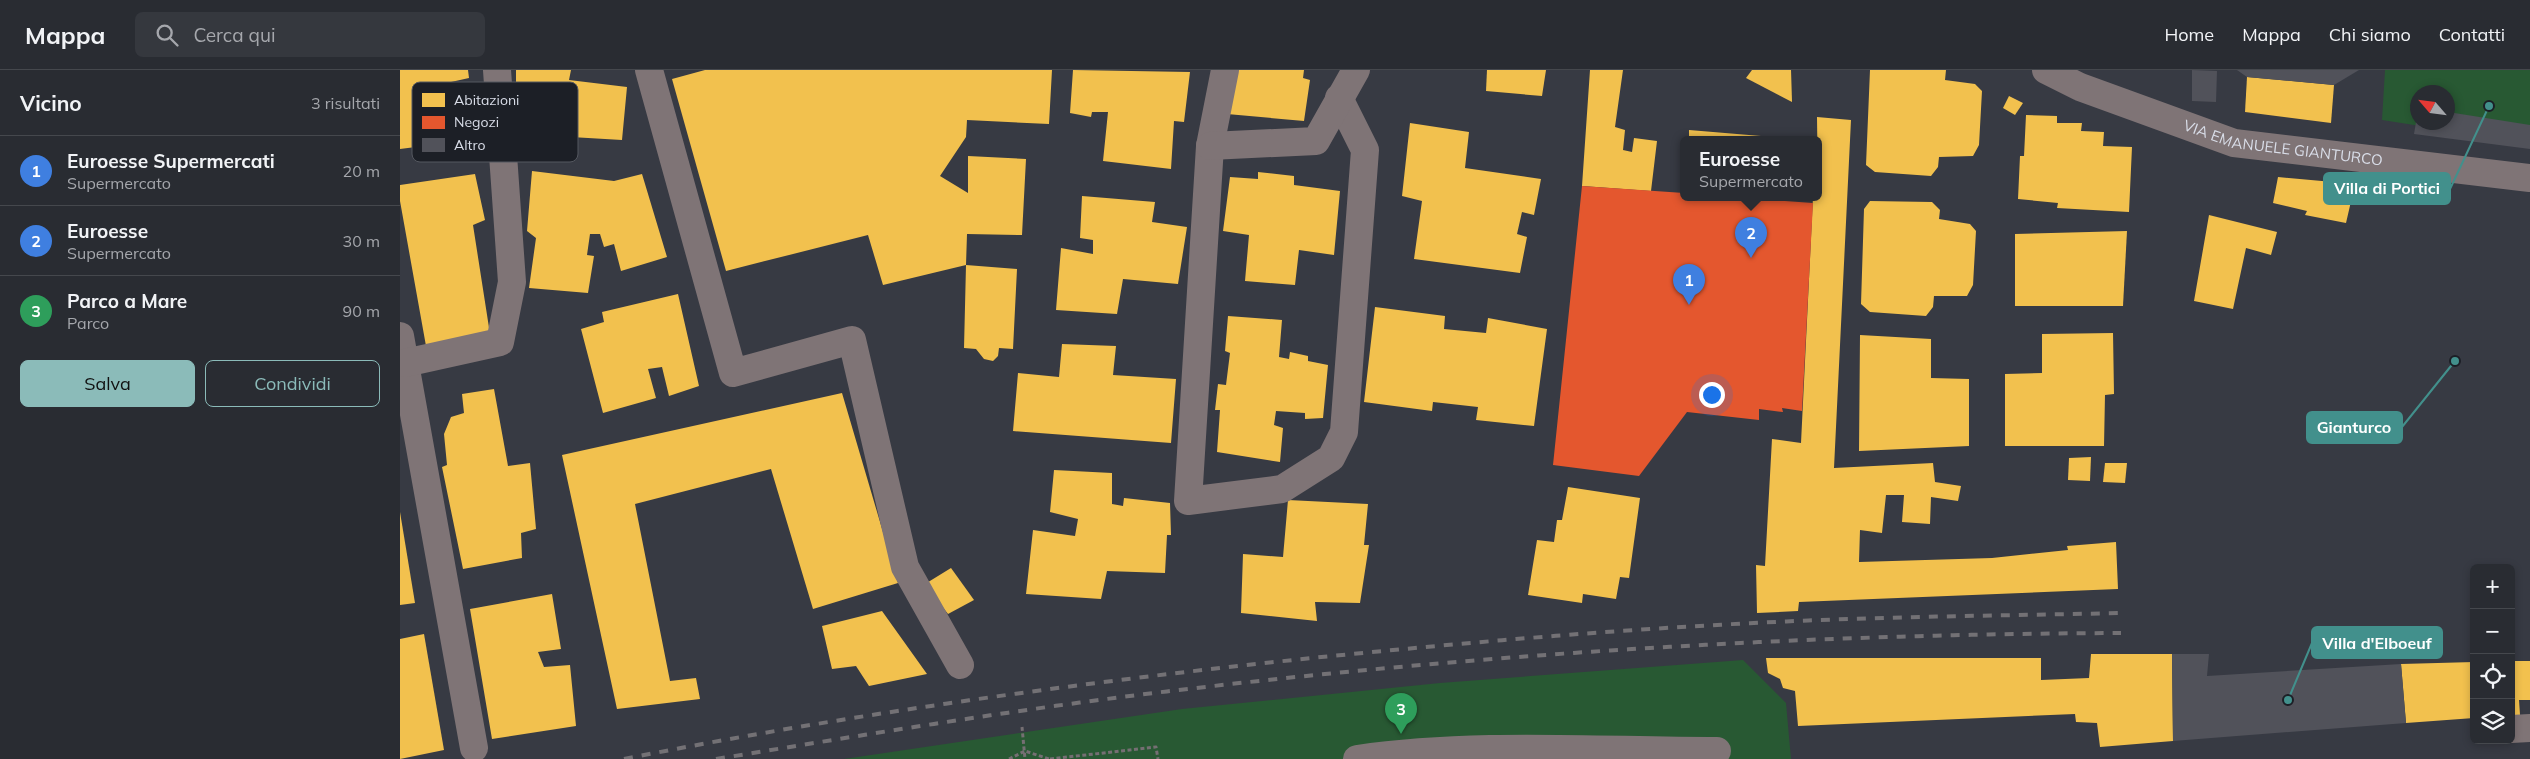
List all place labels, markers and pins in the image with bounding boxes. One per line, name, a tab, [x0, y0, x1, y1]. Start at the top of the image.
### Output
callout: Villa di Portici	[2324, 173, 2450, 204]
pin: 2	[1735, 217, 1767, 258]
pin: 1	[1673, 264, 1705, 305]
callout: Gianturco	[2307, 412, 2402, 443]
callout: Villa d'Elboeuf	[2312, 627, 2442, 658]
pin: 3	[1385, 693, 1417, 734]

